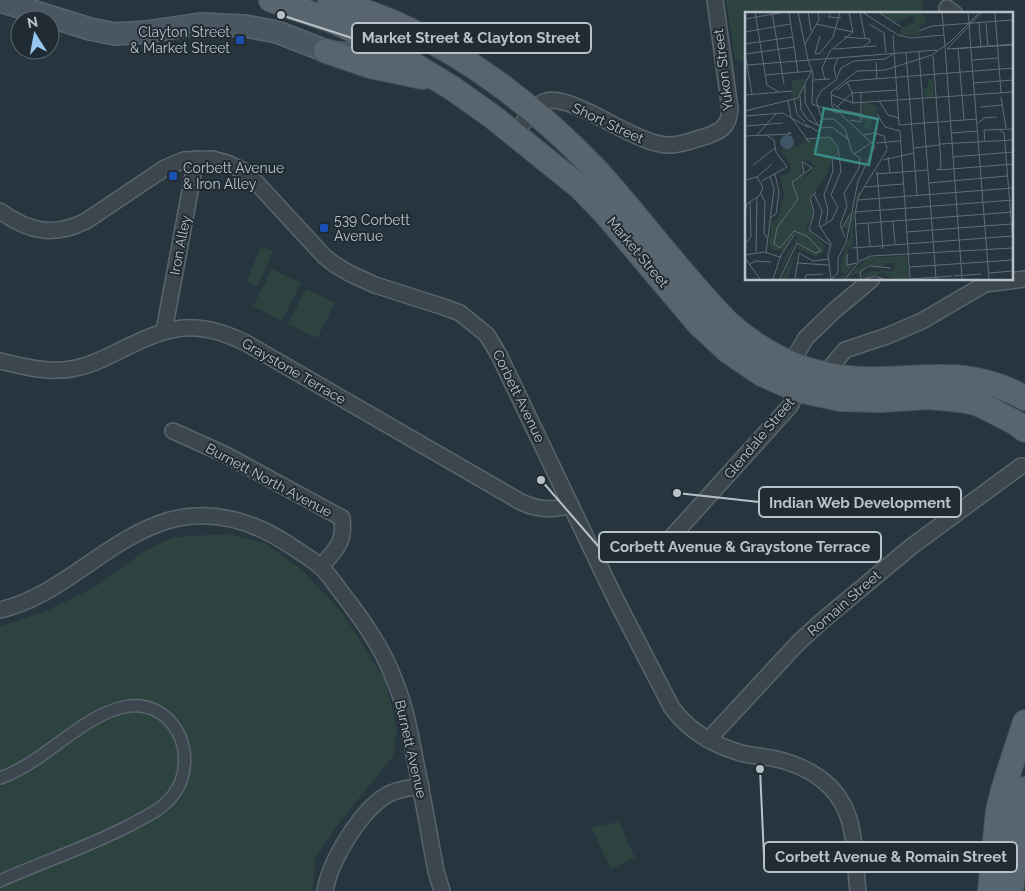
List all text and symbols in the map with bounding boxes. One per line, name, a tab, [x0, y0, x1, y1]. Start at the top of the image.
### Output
north arrow	[10, 10, 60, 60]
inset map	[745, 12, 1012, 280]
text: N	[26, 13, 39, 31]
callout: Market Street & Clayton Street	[352, 23, 591, 53]
place label: Clayton Street & Market Street	[130, 24, 230, 56]
street label: Yukon Street	[710, 28, 736, 112]
text: Market Street & Clayton Street	[362, 29, 581, 47]
marker: Clayton Street & Market Street	[234, 34, 246, 46]
street label: Short Street	[570, 99, 647, 147]
place label: Corbett Avenue & Iron Alley	[183, 160, 284, 192]
marker: Corbett Avenue & Iron Alley	[167, 170, 179, 182]
place label: 539 Corbett Avenue	[334, 212, 410, 244]
street label: Iron Alley	[166, 213, 194, 276]
street label: Market Street	[604, 214, 672, 291]
marker: 539 Corbett Avenue	[318, 222, 330, 234]
street label: Graystone Terrace	[239, 335, 349, 407]
street label: Corbett Avenue	[490, 347, 548, 445]
street label: Glendale Street	[720, 394, 798, 482]
street label: Burnett North Avenue	[203, 440, 335, 520]
callout: Indian Web Development	[759, 487, 961, 517]
text: Indian Web Development	[769, 494, 951, 512]
callout: Corbett Avenue & Graystone Terrace	[599, 532, 881, 562]
text: Corbett Avenue & Graystone Terrace	[610, 538, 870, 556]
street label: Romain Street	[804, 567, 884, 639]
street label: Burnett Avenue	[392, 698, 430, 800]
callout: Corbett Avenue & Romain Street	[764, 842, 1017, 872]
text: Corbett Avenue & Romain Street	[775, 848, 1007, 866]

